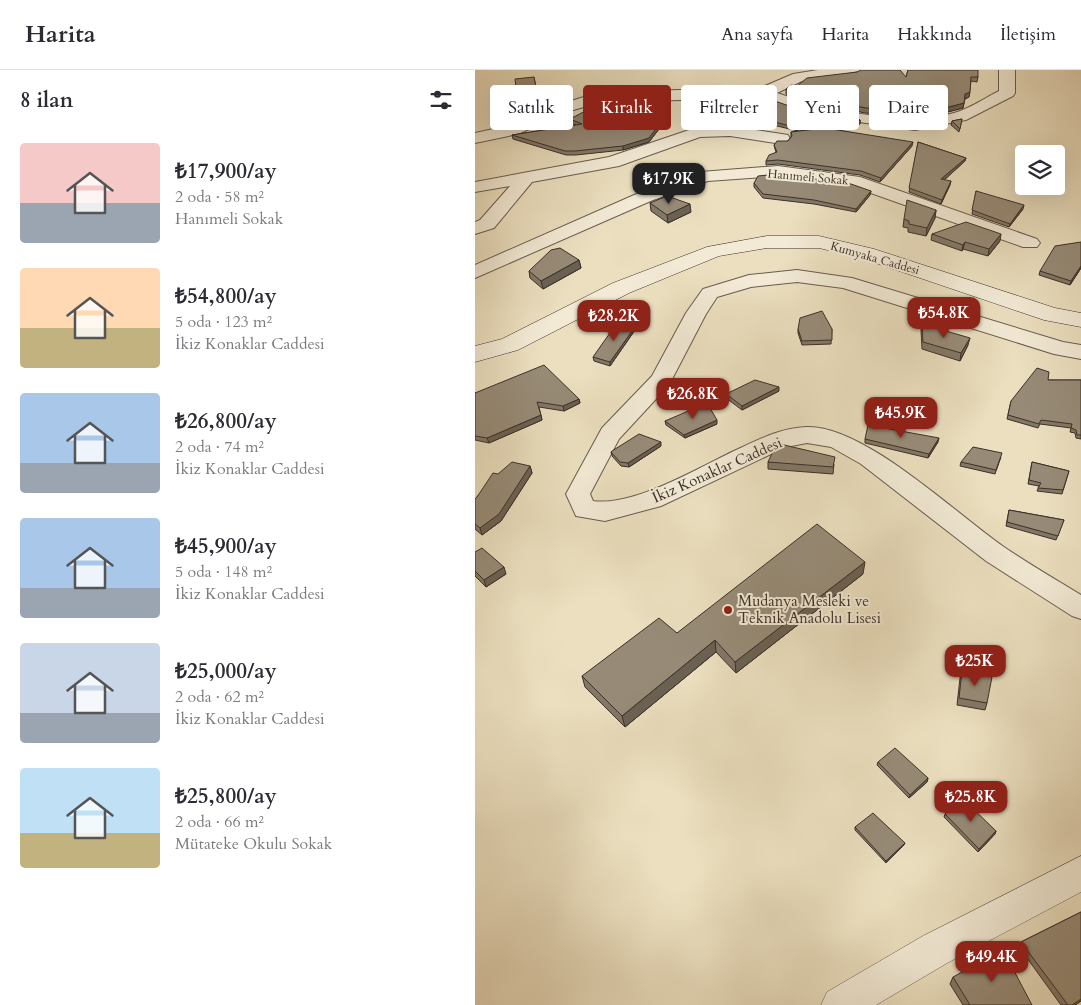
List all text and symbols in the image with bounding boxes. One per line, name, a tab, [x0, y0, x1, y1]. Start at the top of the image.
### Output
text: Harita	[25, 18, 96, 51]
text: Ana sayfa	[721, 22, 793, 47]
text: Harita	[821, 22, 869, 47]
text: Hakkında	[897, 22, 972, 47]
text: İletişim	[1000, 22, 1056, 47]
chip: Satılık	[490, 85, 573, 130]
chip: Kiralık	[583, 85, 671, 130]
chip: Filtreler	[681, 85, 777, 130]
chip: Yeni	[787, 85, 859, 130]
chip: Daire	[869, 85, 948, 130]
text: 8 ilan	[20, 86, 73, 115]
icon: filters	[427, 86, 455, 114]
map controls	[1015, 145, 1065, 195]
button: layers	[1015, 145, 1065, 195]
text: ₺17,900/ay	[175, 157, 277, 186]
pin: ₺17.9K	[628, 162, 710, 205]
icon: home	[60, 163, 120, 223]
street label: Hanımeli Sokak	[767, 165, 850, 189]
text: ₺17.9K	[643, 168, 695, 190]
text: 2 oda · 58 m²	[175, 186, 264, 208]
text: Hanımeli Sokak	[175, 208, 283, 230]
street label: Kumyaka Caddesi	[829, 238, 922, 279]
text: ₺54,800/ay	[175, 282, 277, 311]
icon: home	[60, 288, 120, 348]
pin: ₺54.8K	[903, 296, 985, 339]
pin: ₺28.2K	[573, 300, 655, 342]
text: ₺54.8K	[918, 302, 970, 324]
text: ₺28.2K	[588, 305, 640, 327]
text: 5 oda · 123 m²	[175, 311, 272, 333]
text: İkiz Konaklar Caddesi	[175, 333, 325, 355]
pin: ₺26.8K	[652, 378, 734, 420]
text: ₺26.8K	[667, 383, 719, 405]
pin: ₺45.9K	[860, 396, 942, 439]
text: ₺45.9K	[875, 402, 927, 424]
text: ₺26,800/ay	[175, 407, 277, 436]
icon: home	[60, 413, 120, 473]
street label: İkiz Konaklar Caddesi	[649, 432, 785, 508]
text: 2 oda · 74 m²	[175, 436, 264, 458]
text: İkiz Konaklar Caddesi	[175, 458, 325, 480]
text: ₺45,900/ay	[175, 532, 277, 561]
icon: home	[60, 538, 120, 598]
text: 5 oda · 148 m²	[175, 561, 272, 583]
text: İkiz Konaklar Caddesi	[175, 583, 325, 605]
place label: Mudanya Mesleki ve Teknik Anadolu Lisesi	[738, 591, 881, 628]
marker: Mudanya Mesleki ve Teknik Anadolu Lisesi	[722, 604, 734, 616]
pin: ₺25K	[945, 644, 1005, 687]
text: ₺25K	[956, 650, 994, 672]
text: ₺25,000/ay	[175, 657, 277, 686]
icon: home	[60, 663, 120, 723]
text: 2 oda · 62 m²	[175, 686, 264, 708]
text: İkiz Konaklar Caddesi	[175, 708, 325, 730]
pin: ₺25.8K	[930, 780, 1012, 823]
text: ₺25,800/ay	[175, 782, 277, 811]
text: ₺25.8K	[945, 786, 997, 808]
icon: home	[60, 788, 120, 848]
text: 2 oda · 66 m²	[175, 811, 264, 833]
text: Mütateke Okulu Sokak	[175, 833, 332, 855]
pin: ₺49.4K	[951, 940, 1033, 983]
text: ₺49.4K	[966, 946, 1018, 968]

